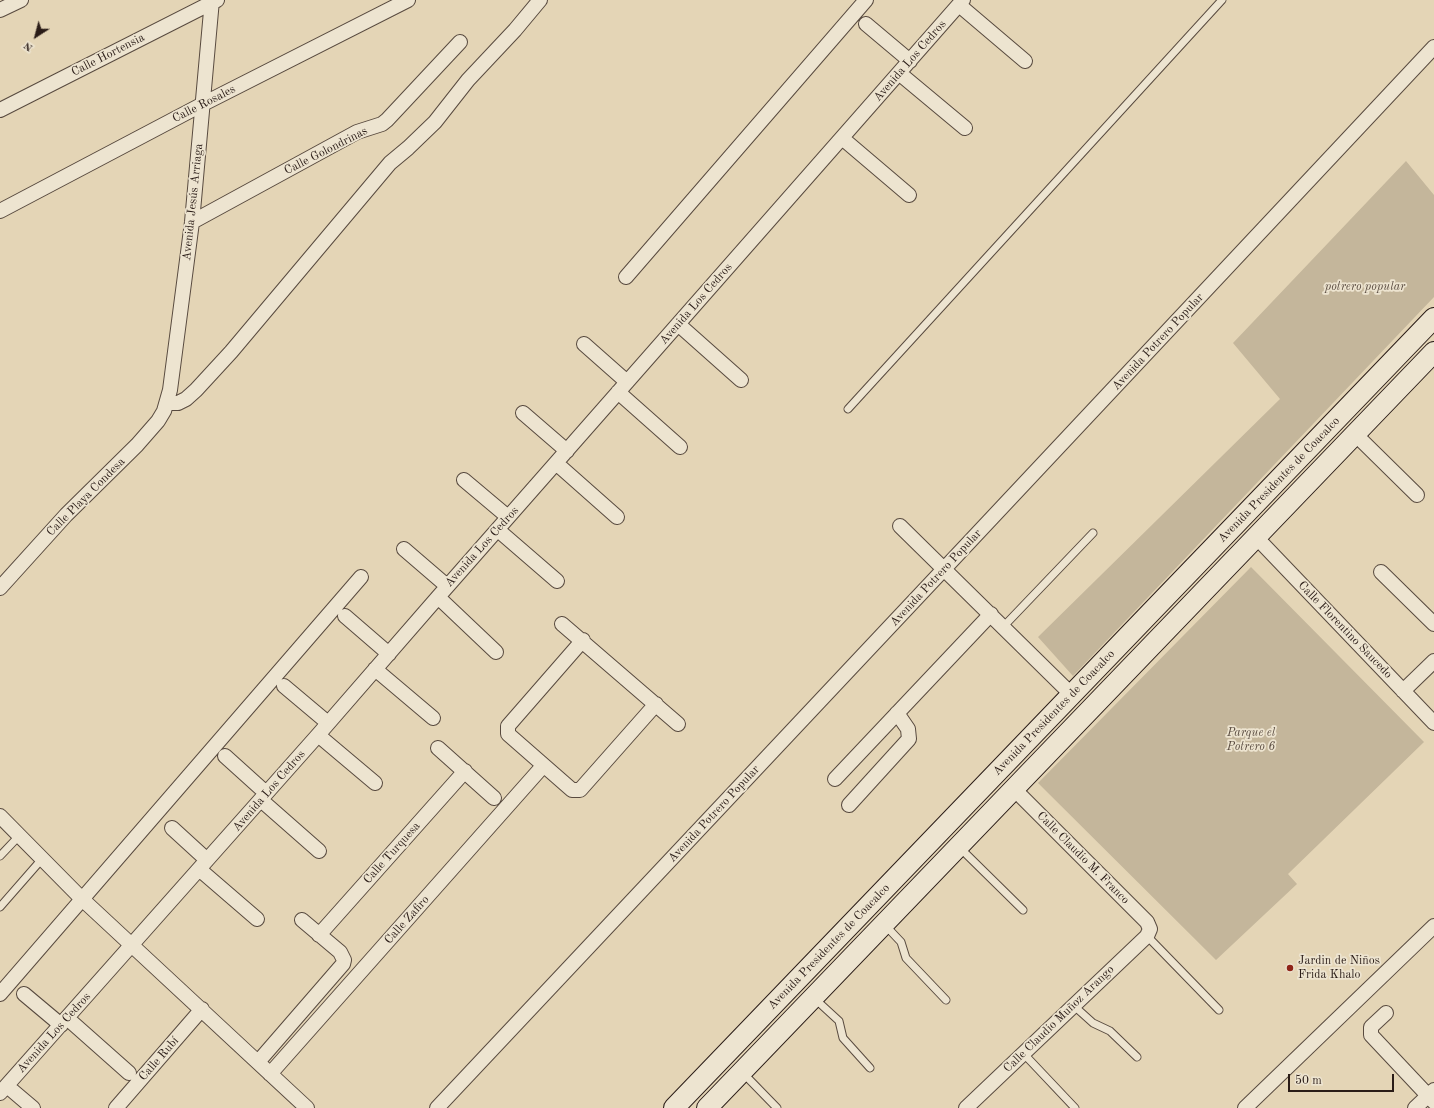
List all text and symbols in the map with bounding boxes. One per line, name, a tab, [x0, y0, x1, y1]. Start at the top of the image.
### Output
north arrow	[16, 16, 56, 56]
street label: Avenida Los Cedros	[871, 17, 949, 105]
street label: Calle Hortensia	[69, 30, 147, 80]
text: N	[22, 39, 35, 53]
street label: Calle Rosales	[170, 82, 238, 126]
street label: Calle Golondrinas	[282, 124, 370, 178]
street label: Avenida Jesús Arriaga	[180, 143, 206, 261]
street label: Avenida Los Cedros	[657, 260, 735, 348]
park label: potrero popular	[1325, 280, 1405, 294]
street label: Avenida Potrero Popular	[1109, 290, 1207, 394]
street label: Avenida Presidentes de Coacalco	[1215, 414, 1343, 546]
street label: Calle Playa Condesa	[44, 455, 128, 539]
street label: Avenida Los Cedros	[442, 504, 522, 590]
street label: Avenida Potrero Popular	[887, 526, 985, 630]
street label: Calle Florentino Saucedo	[1295, 578, 1395, 682]
street label: Avenida Presidentes de Coacalco	[990, 647, 1118, 779]
park label: Parque el Potrero 6	[1227, 726, 1275, 754]
street label: Avenida Los Cedros	[230, 747, 308, 835]
street label: Avenida Potrero Popular	[665, 762, 763, 866]
street label: Calle Claudio M. Franco	[1034, 809, 1132, 907]
street label: Calle Turquesa	[360, 819, 424, 887]
street label: Avenida Presidentes de Coacalco	[765, 881, 893, 1013]
street label: Calle Zafiro	[381, 893, 433, 947]
place label: Jardin de Niños Frida Khalo	[1298, 954, 1380, 982]
street label: Calle Claudio Muñoz Arango	[1001, 962, 1117, 1076]
marker: Jardin de Niños Frida Khalo	[1285, 963, 1295, 973]
street label: Avenida Los Cedros	[14, 990, 94, 1076]
street label: Calle Rubí	[136, 1034, 182, 1084]
scale bar	[1290, 1066, 1396, 1092]
text: 50 m	[1295, 1075, 1322, 1087]

